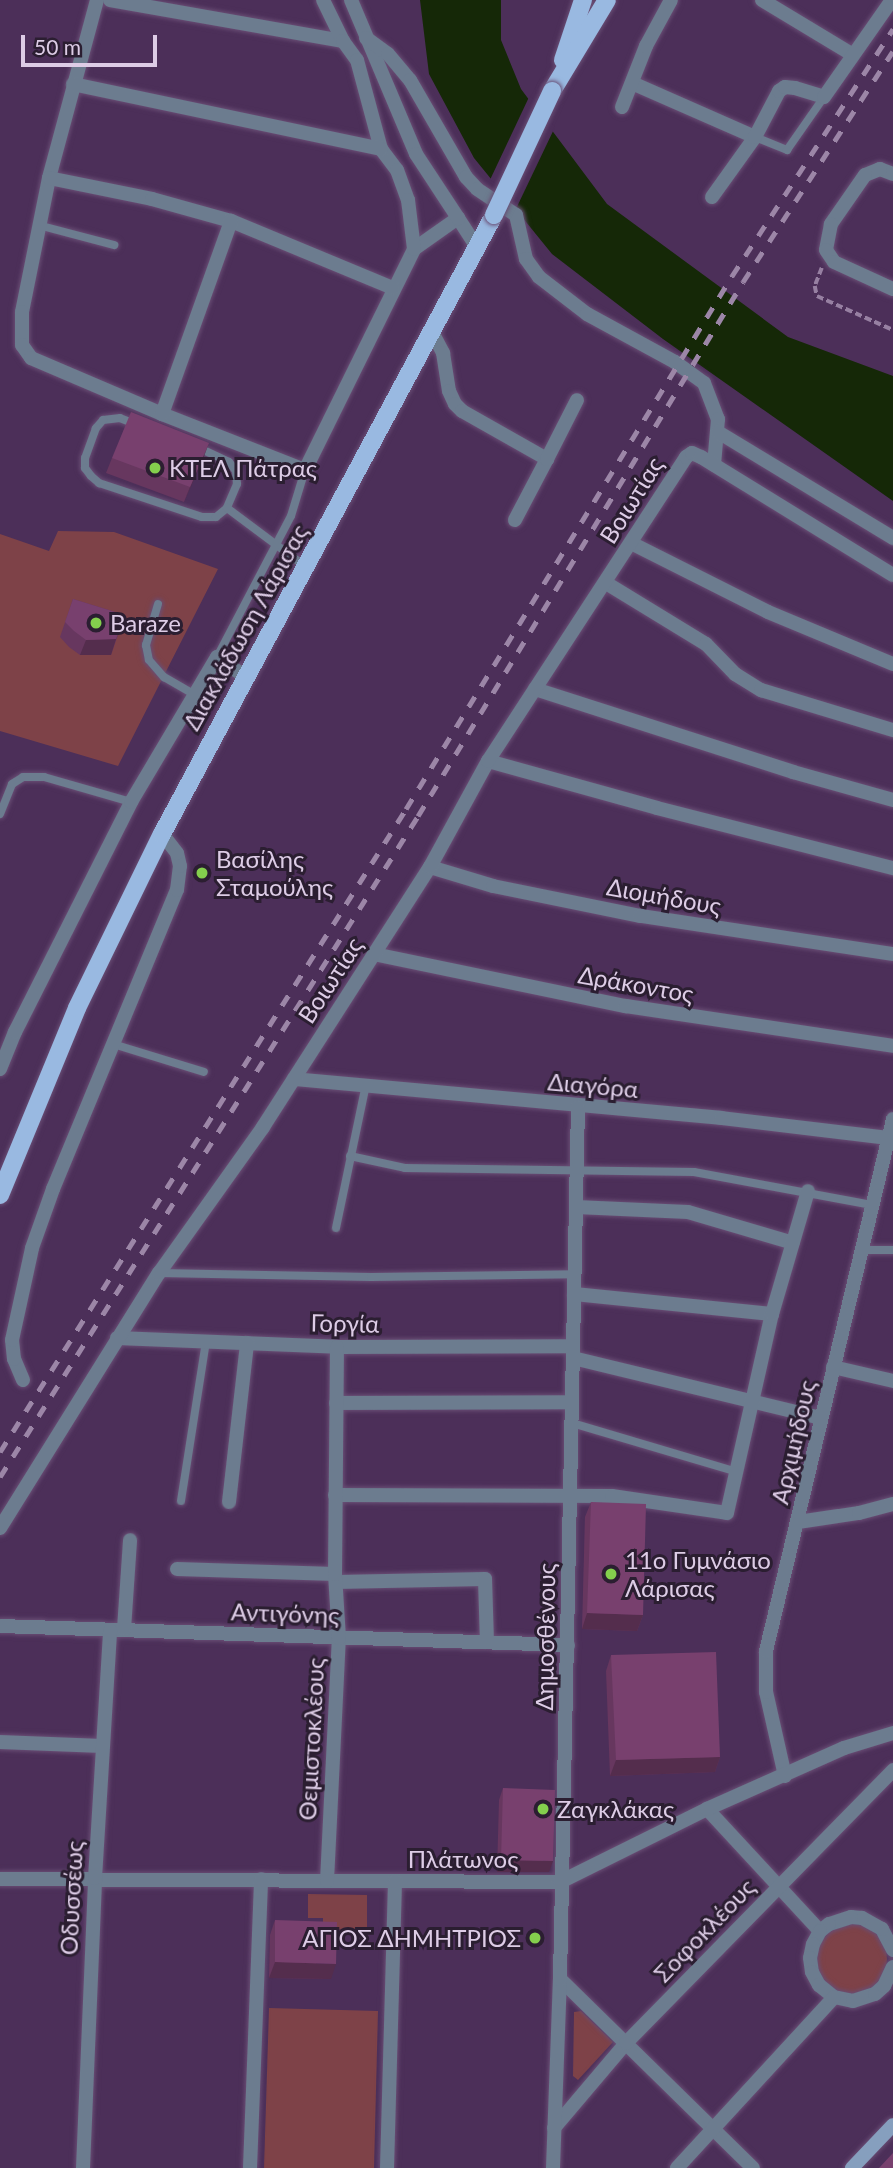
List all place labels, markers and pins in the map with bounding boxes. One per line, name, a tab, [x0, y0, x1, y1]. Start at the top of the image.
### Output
place label: ΚΤΕΛ Πάτρας	[169, 454, 317, 482]
marker: ΚΤΕΛ Πάτρας	[147, 460, 163, 476]
place label: Baraze	[110, 609, 181, 637]
marker: Baraze	[88, 615, 104, 631]
place label: Βασίλης Σταμούλης	[216, 845, 333, 901]
marker: Βασίλης Σταμούλης	[194, 865, 210, 881]
place label: 11ο Γυμνάσιο Λάρισας	[625, 1546, 771, 1602]
marker: 11ο Γυμνάσιο Λάρισας	[603, 1566, 619, 1582]
place label: Ζαγκλάκας	[557, 1795, 674, 1823]
marker: Ζαγκλάκας	[535, 1801, 551, 1817]
place label: ΑΓΙΟΣ ΔΗΜΗΤΡΙΟΣ	[302, 1924, 521, 1952]
marker: ΑΓΙΟΣ ΔΗΜΗΤΡΙΟΣ	[527, 1930, 543, 1946]

